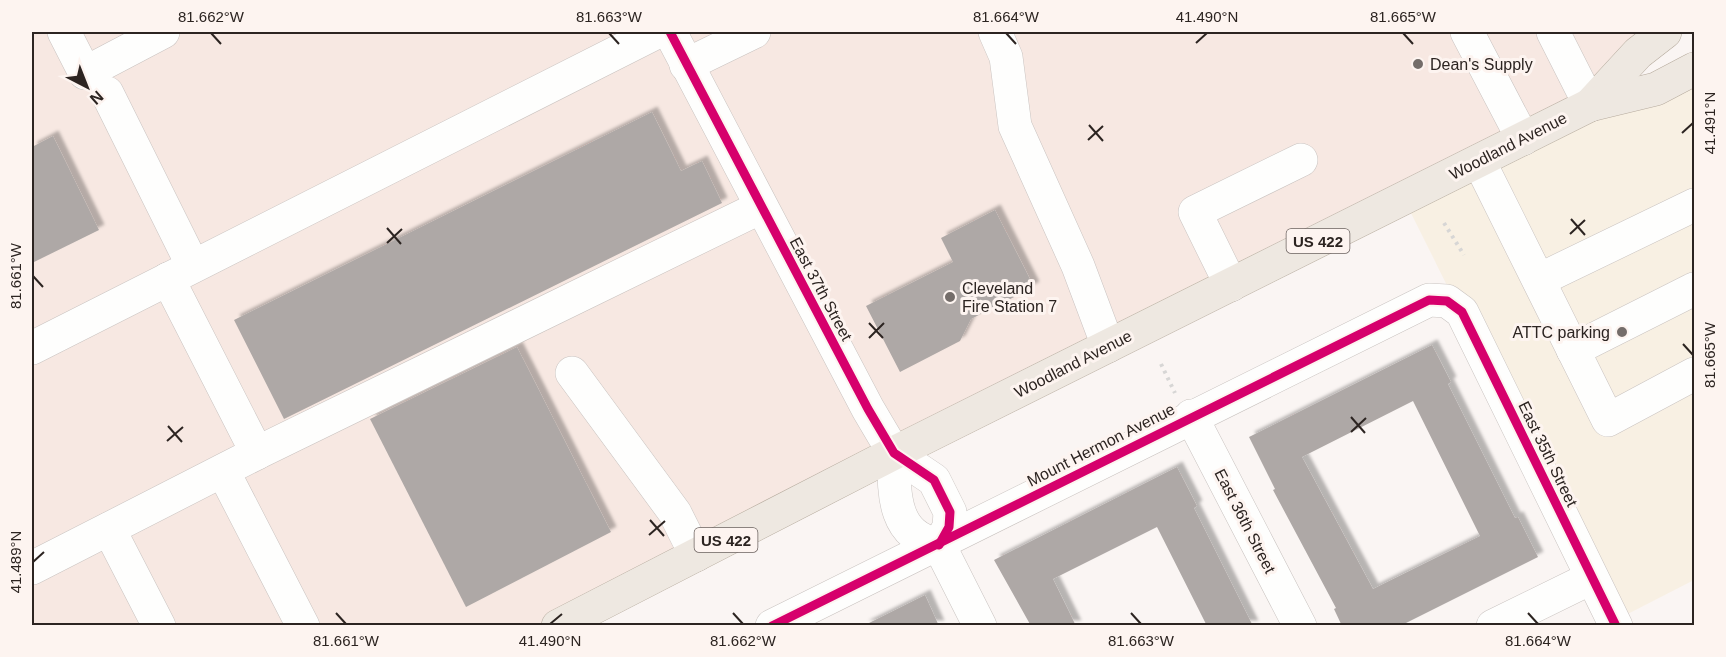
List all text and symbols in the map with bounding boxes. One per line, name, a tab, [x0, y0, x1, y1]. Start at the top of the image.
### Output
text: 81.662°W	[178, 8, 245, 25]
text: 81.663°W	[576, 8, 643, 25]
text: 81.664°W	[973, 8, 1040, 25]
text: 41.490°N	[1176, 8, 1238, 25]
text: 81.665°W	[1370, 8, 1437, 25]
place label: Dean's Supply	[1430, 56, 1533, 73]
north arrow	[57, 57, 117, 117]
marker: Dean's Supply	[1411, 57, 1425, 71]
text: N	[87, 88, 107, 108]
text: 41.491°N	[1701, 92, 1718, 154]
street label: Woodland Avenue	[1447, 109, 1570, 183]
road number: US 422	[1286, 229, 1350, 253]
street label: East 37th Street	[787, 234, 856, 344]
text: 81.661°W	[7, 242, 24, 309]
place label: Cleveland Fire Station 7	[962, 280, 1057, 315]
marker: Cleveland Fire Station 7	[943, 290, 957, 304]
text: 81.665°W	[1701, 321, 1718, 388]
place label: ATTC parking	[1512, 324, 1610, 341]
marker: ATTC parking	[1615, 325, 1629, 339]
street label: Woodland Avenue	[1012, 327, 1135, 401]
street label: East 35th Street	[1515, 399, 1581, 510]
street label: Mount Hermon Avenue	[1024, 400, 1178, 490]
street label: East 36th Street	[1211, 466, 1279, 576]
road number: US 422	[694, 528, 758, 552]
text: 41.489°N	[7, 531, 24, 593]
text: 81.661°W	[313, 632, 380, 649]
text: 41.490°N	[519, 632, 581, 649]
text: 81.662°W	[710, 632, 777, 649]
text: 81.663°W	[1108, 632, 1175, 649]
text: 81.664°W	[1505, 632, 1572, 649]

